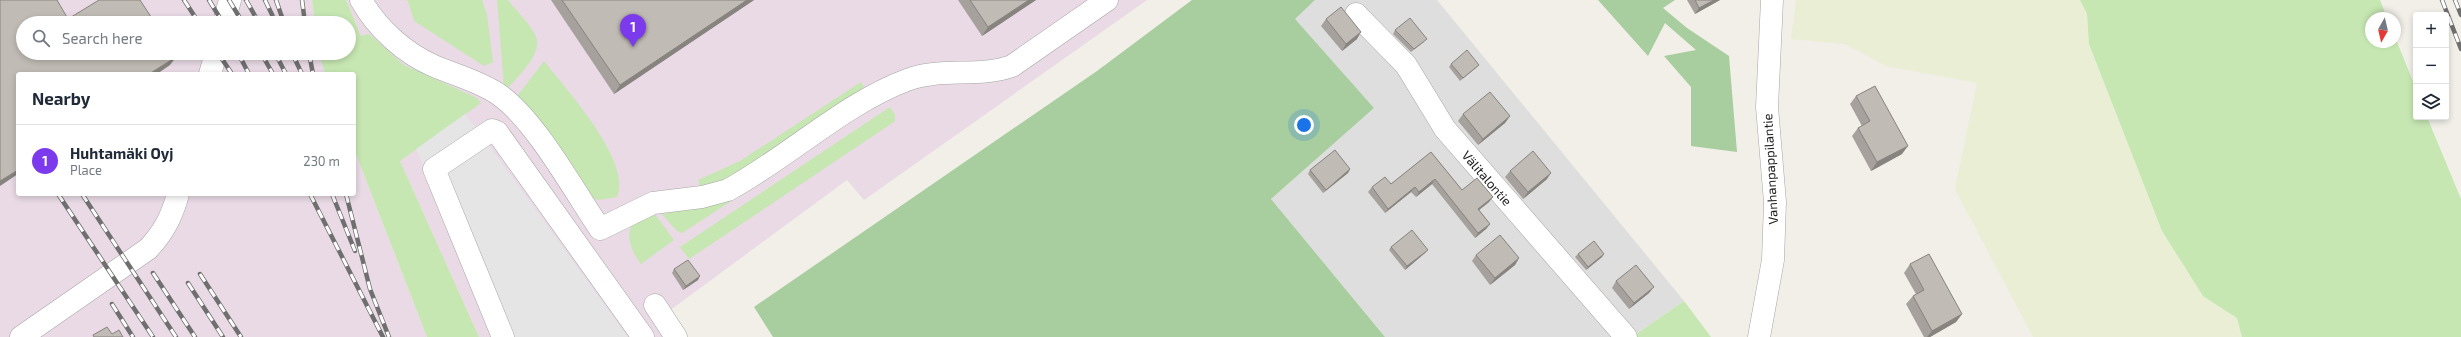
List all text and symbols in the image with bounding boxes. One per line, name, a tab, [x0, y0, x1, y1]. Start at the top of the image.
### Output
north arrow	[2365, 12, 2401, 48]
map controls	[2413, 12, 2449, 120]
button: +	[2413, 12, 2449, 48]
pin: 1	[620, 14, 646, 47]
search box	[16, 16, 356, 60]
icon: search	[30, 27, 52, 49]
text: Search here	[62, 29, 143, 47]
button: −	[2413, 48, 2449, 84]
button: layers	[2413, 84, 2449, 120]
text: Nearby	[32, 88, 90, 108]
street label: Vanhanpappilantie	[1759, 113, 1781, 225]
your location	[1294, 115, 1314, 135]
text: Huhtamäki Oyj	[70, 144, 173, 162]
street label: Välitalontie	[1459, 147, 1515, 209]
text: 1	[42, 153, 48, 169]
text: 230 m	[303, 153, 340, 169]
text: Place	[70, 162, 102, 178]

